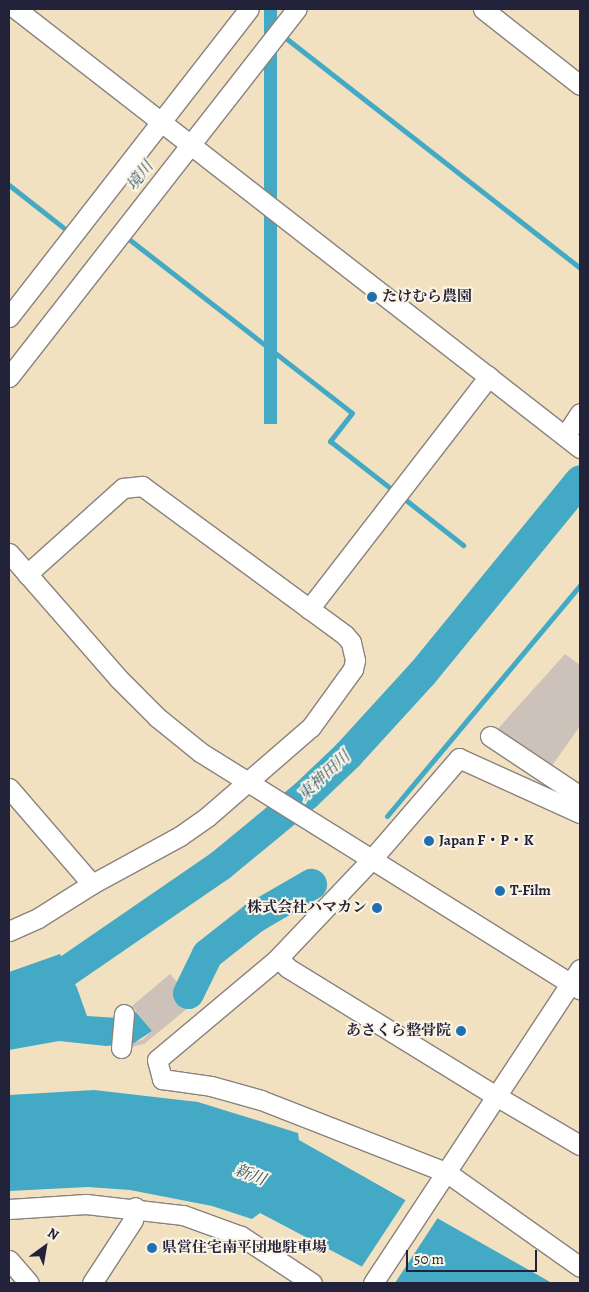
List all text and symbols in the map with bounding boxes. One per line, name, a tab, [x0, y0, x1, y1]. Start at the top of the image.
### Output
water label: 境川	[123, 157, 157, 195]
place label: たけむら農園	[382, 288, 472, 306]
marker: たけむら農園	[366, 291, 378, 303]
water label: 東神田川	[294, 747, 354, 805]
place label: Japan F・P・K	[439, 832, 534, 850]
marker: Japan F・P・K	[423, 835, 435, 847]
place label: T-Film	[510, 882, 551, 900]
marker: T-Film	[494, 885, 506, 897]
place label: 株式会社ハマカン	[247, 899, 367, 917]
marker: 株式会社ハマカン	[371, 902, 383, 914]
place label: あさくら整骨院	[346, 1022, 451, 1040]
marker: あさくら整骨院	[455, 1025, 467, 1037]
water label: 新川	[232, 1160, 268, 1190]
north arrow	[20, 1222, 70, 1272]
text: N	[44, 1223, 63, 1245]
place label: 県営住宅南平団地駐車場	[162, 1239, 327, 1257]
scale bar	[409, 1240, 540, 1272]
marker: 県営住宅南平団地駐車場	[146, 1242, 158, 1254]
text: 50 m	[414, 1249, 444, 1269]

